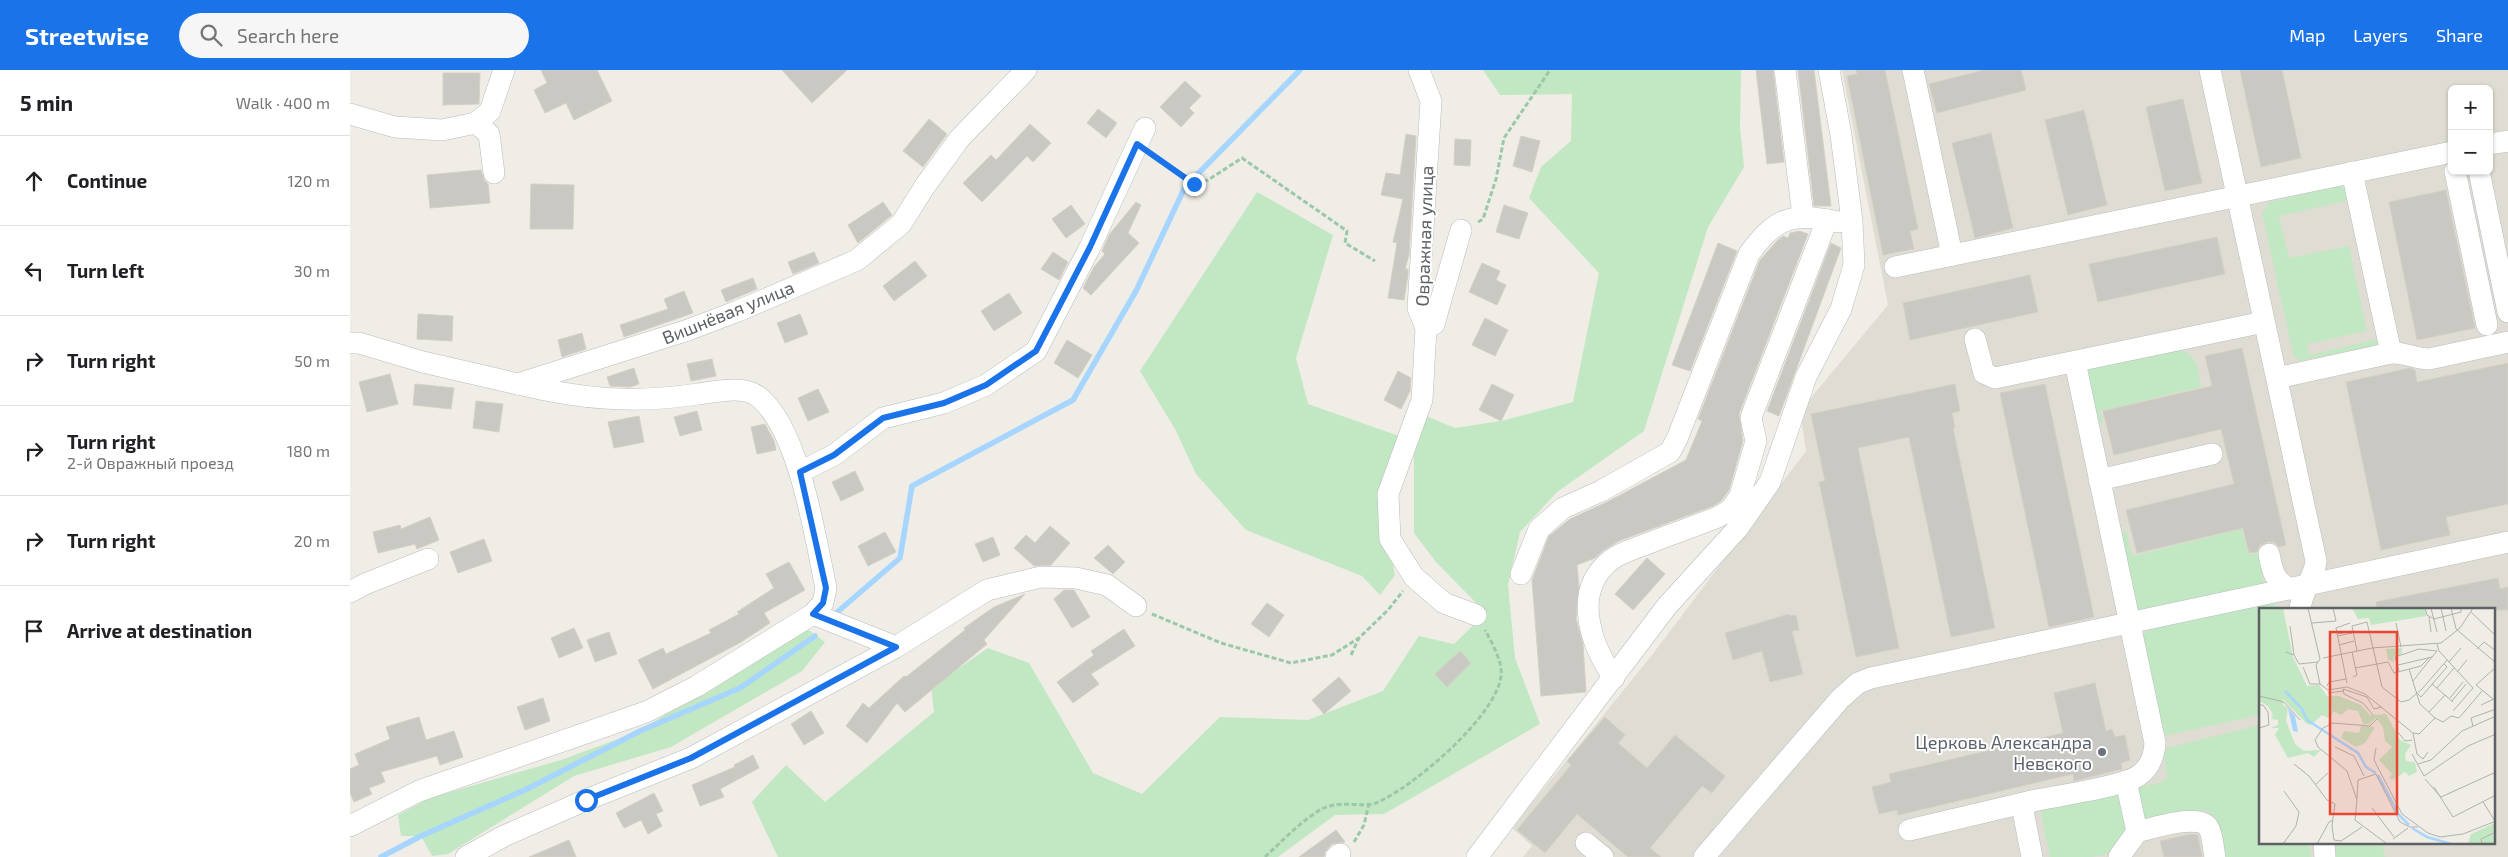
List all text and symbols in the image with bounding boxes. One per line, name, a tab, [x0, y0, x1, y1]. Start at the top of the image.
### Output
search box	[179, 13, 529, 58]
text: Streetwise	[25, 21, 149, 50]
icon: search	[197, 21, 225, 49]
text: Search here	[237, 24, 339, 47]
text: Map	[2289, 24, 2325, 46]
text: Layers	[2353, 24, 2408, 46]
text: Share	[2436, 24, 2483, 46]
map controls	[2448, 85, 2493, 175]
button: +	[2448, 85, 2493, 130]
text: 5 min	[20, 90, 73, 115]
text: Walk · 400 m	[236, 93, 330, 112]
button: −	[2448, 130, 2493, 175]
street label: Овражная улица	[1411, 165, 1437, 307]
icon: ahead	[20, 167, 48, 195]
text: Continue	[67, 169, 147, 192]
text: 120 m	[287, 171, 330, 190]
route end	[1183, 173, 1206, 196]
icon: left	[20, 257, 48, 285]
text: Turn left	[67, 259, 144, 282]
text: 30 m	[294, 261, 330, 280]
street label: Вишнёвая улица	[659, 276, 797, 348]
icon: right	[20, 347, 48, 375]
text: Turn right	[67, 349, 155, 372]
text: 50 m	[294, 351, 330, 370]
text: Turn right	[67, 430, 155, 453]
icon: right	[20, 437, 48, 465]
text: 180 m	[287, 441, 330, 460]
text: 2-й Овражный проезд	[67, 453, 234, 472]
icon: right	[20, 527, 48, 555]
text: Turn right	[67, 529, 155, 552]
text: 20 m	[294, 531, 330, 550]
inset map	[2259, 608, 2496, 844]
icon: arrive	[20, 617, 48, 645]
text: Arrive at destination	[67, 619, 252, 642]
place label: Церковь Александра Невского	[1915, 731, 2092, 774]
marker: Церковь Александра Невского	[2096, 746, 2108, 758]
route start	[575, 789, 598, 812]

